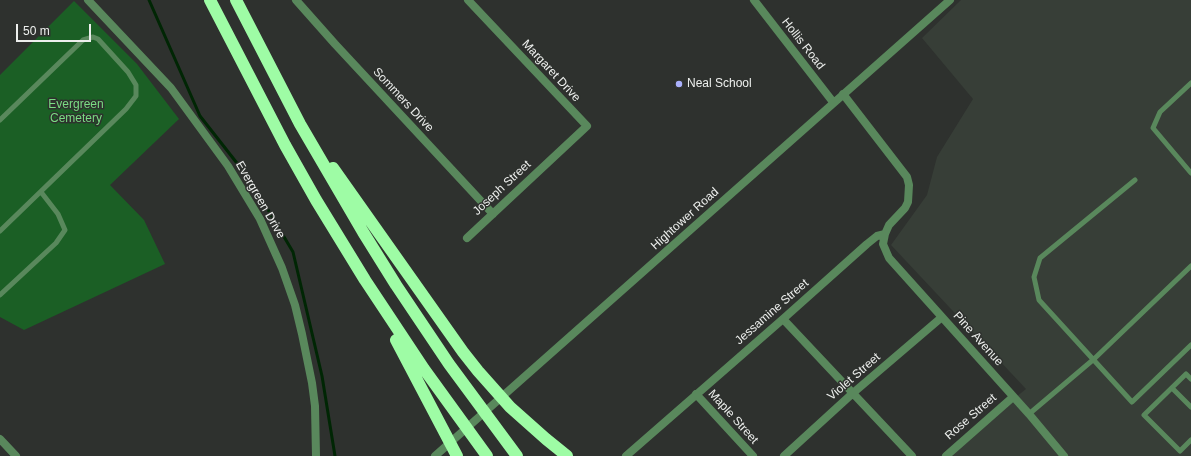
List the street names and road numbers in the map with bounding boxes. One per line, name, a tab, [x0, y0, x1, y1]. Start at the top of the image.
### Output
street label: Hollis Road	[778, 15, 828, 73]
street label: Margaret Drive	[519, 37, 583, 105]
street label: Sommers Drive	[370, 65, 436, 135]
street label: Joseph Street	[470, 157, 534, 219]
street label: Evergreen Drive	[232, 159, 288, 241]
street label: Hightower Road	[648, 185, 722, 253]
street label: Jessamine Street	[732, 276, 812, 348]
street label: Pine Avenue	[950, 309, 1006, 369]
street label: Violet Street	[825, 350, 883, 404]
street label: Maple Street	[705, 387, 761, 447]
street label: Rose Street	[942, 391, 1000, 443]

